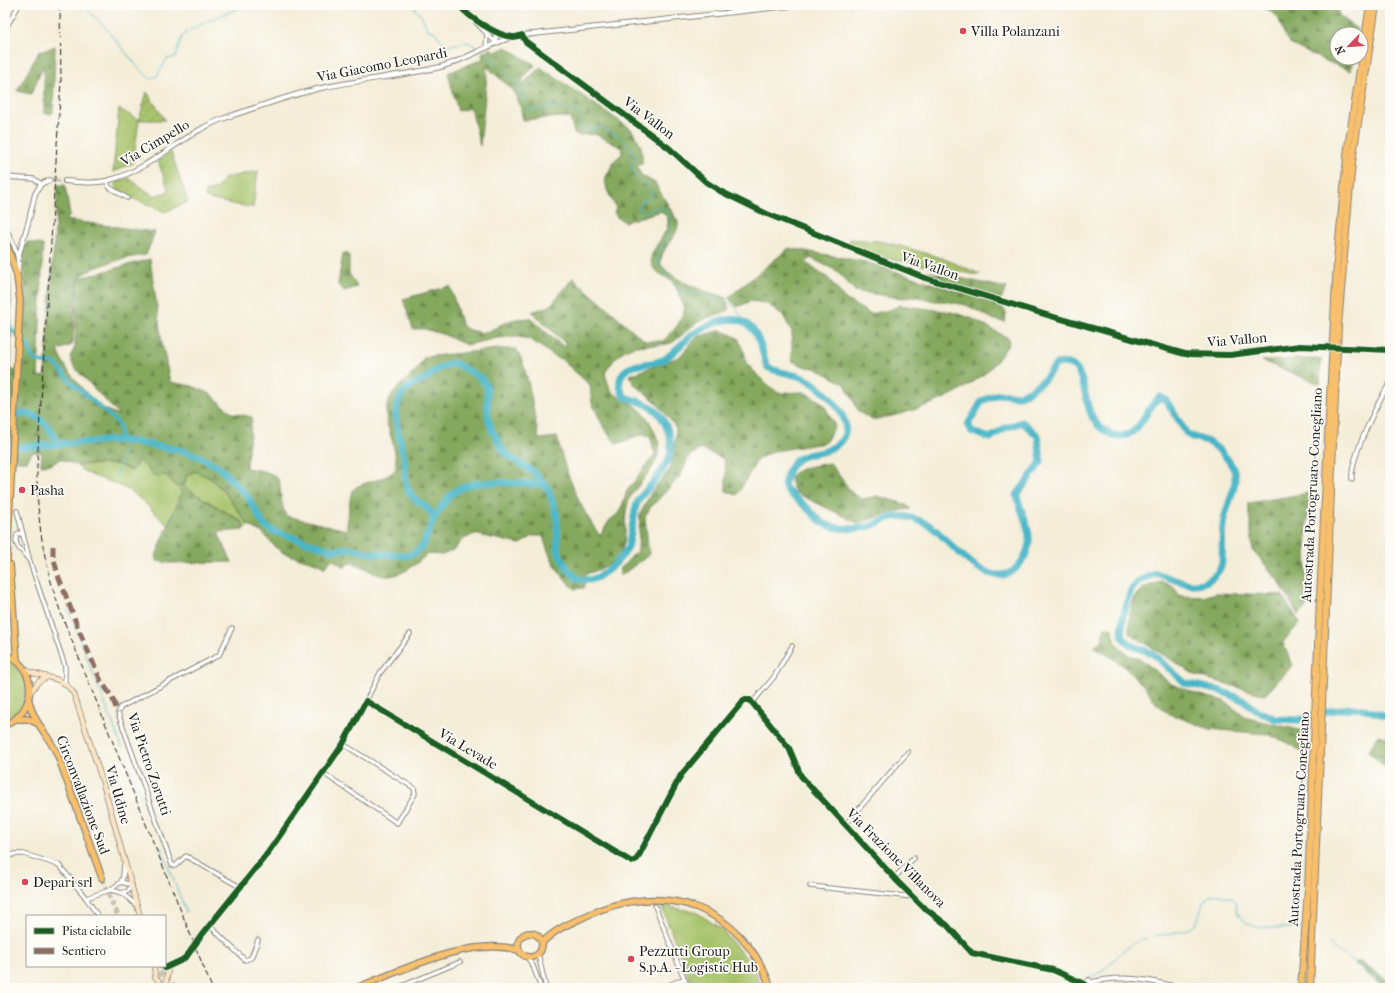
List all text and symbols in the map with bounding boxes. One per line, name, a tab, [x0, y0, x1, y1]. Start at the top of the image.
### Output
place label: Villa Polanzani	[970, 23, 1060, 40]
marker: Villa Polanzani	[958, 26, 968, 36]
north arrow	[1329, 26, 1369, 66]
text: N	[1332, 43, 1348, 57]
street label: Via Giacomo Leopardi	[314, 44, 449, 86]
street label: Via Vallon	[619, 92, 678, 143]
street label: Via Cimpello	[117, 116, 192, 171]
street label: Via Vallon	[898, 248, 961, 284]
street label: Via Vallon	[1205, 329, 1268, 351]
street label: Autostrada Portogruaro-Conegliano	[1298, 387, 1326, 604]
place label: Pasha	[30, 482, 65, 499]
marker: Pasha	[17, 485, 27, 495]
street label: Via Pietro Zorutti	[123, 709, 175, 818]
street label: Autostrada Portogruaro-Conegliano	[1285, 711, 1313, 928]
street label: Via Levade	[435, 724, 501, 773]
street label: Circonvallazione Sud	[53, 733, 114, 857]
street label: Via Udine	[101, 763, 135, 826]
street label: Via Frazione Villanova	[842, 804, 950, 912]
place label: Depari srl	[33, 874, 93, 891]
marker: Depari srl	[20, 877, 30, 887]
legend	[26, 915, 166, 967]
text: Pista ciclabile	[62, 924, 131, 938]
place label: Pezzutti Group S.p.A. - Logistic Hub	[639, 943, 758, 976]
text: Sentiero	[62, 944, 106, 958]
marker: Pezzutti Group S.p.A. - Logistic Hub	[626, 954, 636, 964]

